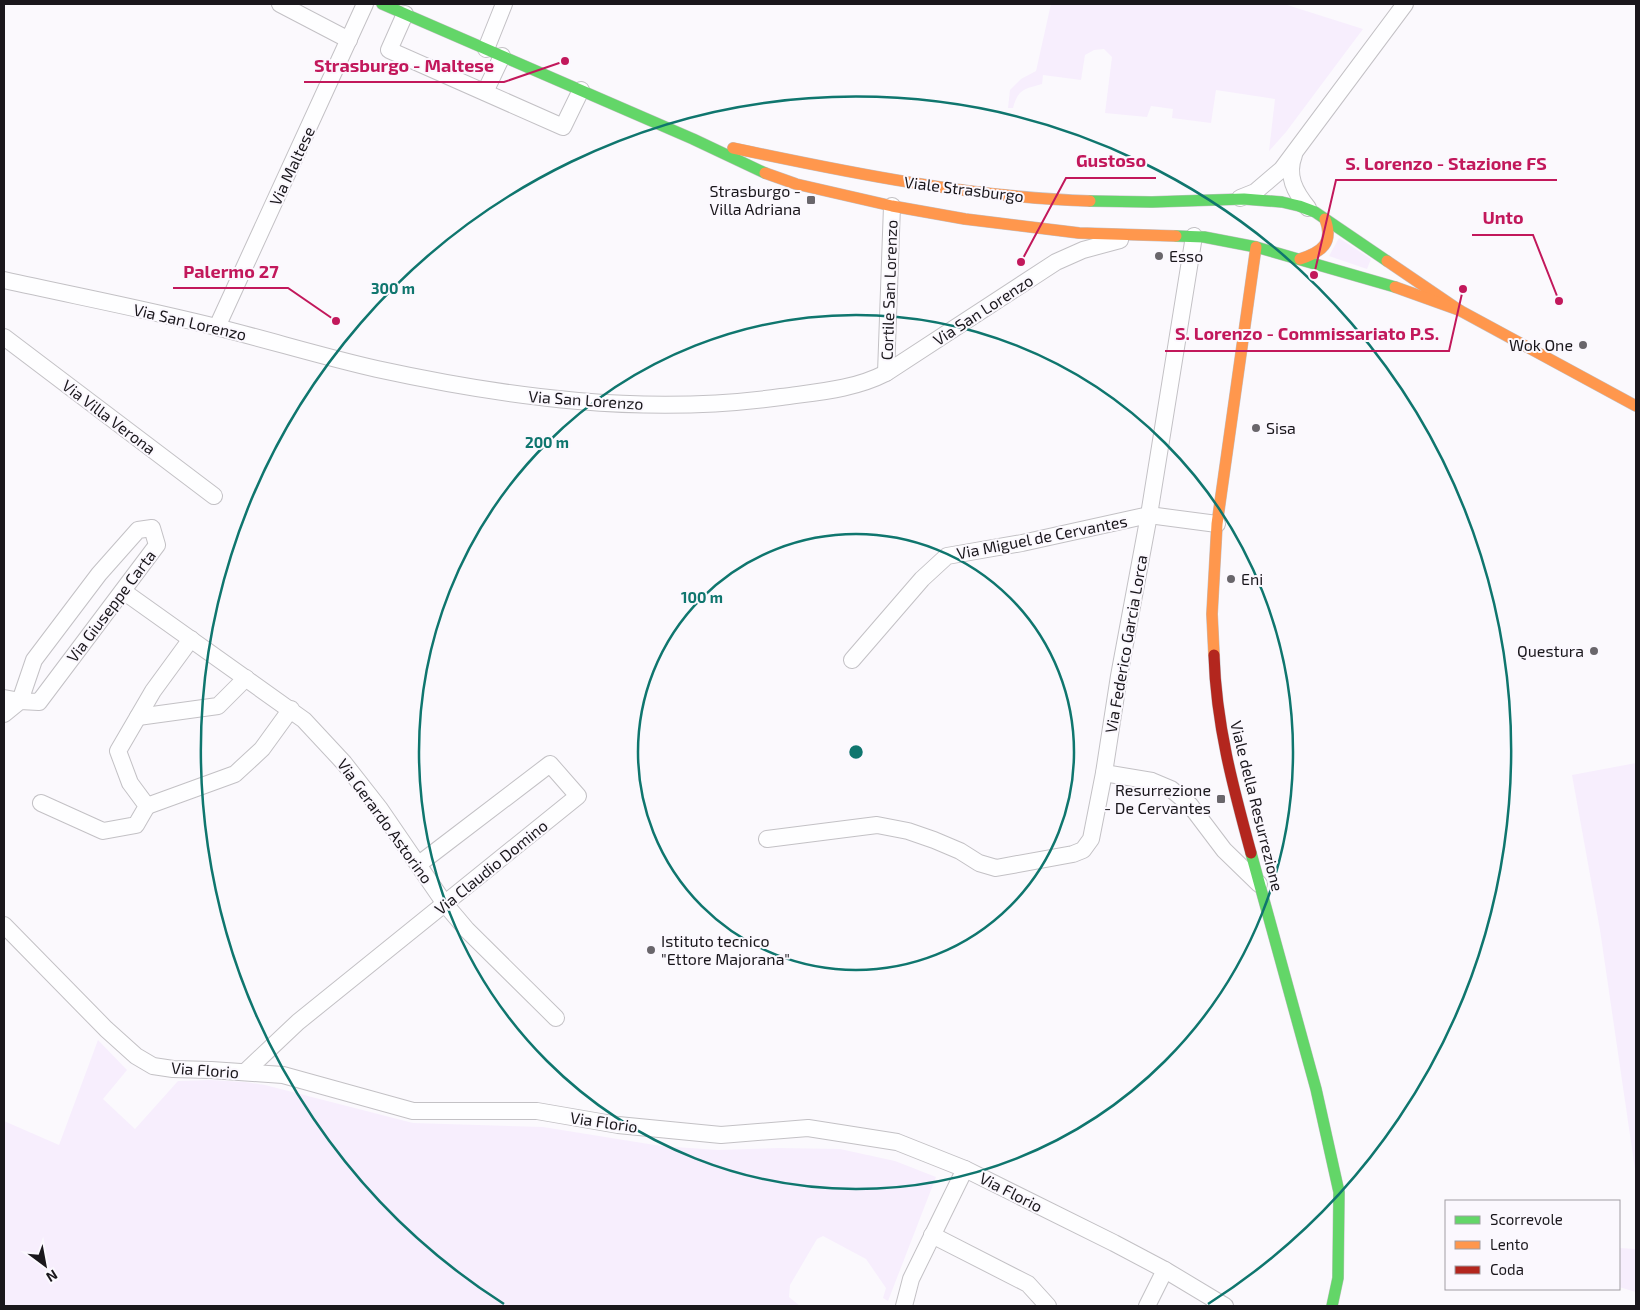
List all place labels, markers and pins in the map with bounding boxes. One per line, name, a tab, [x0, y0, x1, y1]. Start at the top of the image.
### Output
callout: Strasburgo - Maltese	[304, 49, 504, 82]
callout: Gustoso	[1066, 145, 1156, 178]
callout: S. Lorenzo - Stazione FS	[1336, 147, 1557, 180]
place label: Strasburgo - Villa Adriana	[709, 181, 801, 218]
marker: Strasburgo - Villa Adriana	[805, 194, 817, 206]
callout: Unto	[1472, 202, 1533, 235]
place label: Esso	[1169, 246, 1203, 265]
marker: Esso	[1153, 250, 1165, 262]
callout: Palermo 27	[173, 255, 288, 288]
callout: S. Lorenzo - Commissariato P.S.	[1165, 318, 1449, 351]
place label: Wok One	[1509, 335, 1573, 354]
marker: Wok One	[1577, 339, 1589, 351]
place label: Sisa	[1266, 418, 1296, 437]
marker: Sisa	[1250, 422, 1262, 434]
place label: Eni	[1241, 569, 1263, 588]
marker: Eni	[1225, 573, 1237, 585]
place label: Questura	[1517, 641, 1584, 661]
marker: Questura	[1588, 645, 1600, 657]
centre of rings	[847, 743, 865, 761]
place label: Resurrezione - De Cervantes	[1104, 780, 1211, 817]
marker: Resurrezione - De Cervantes	[1215, 793, 1227, 805]
place label: Istituto tecnico "Ettore Majorana"	[661, 931, 790, 969]
marker: Istituto tecnico "Ettore Majorana"	[645, 944, 657, 956]

